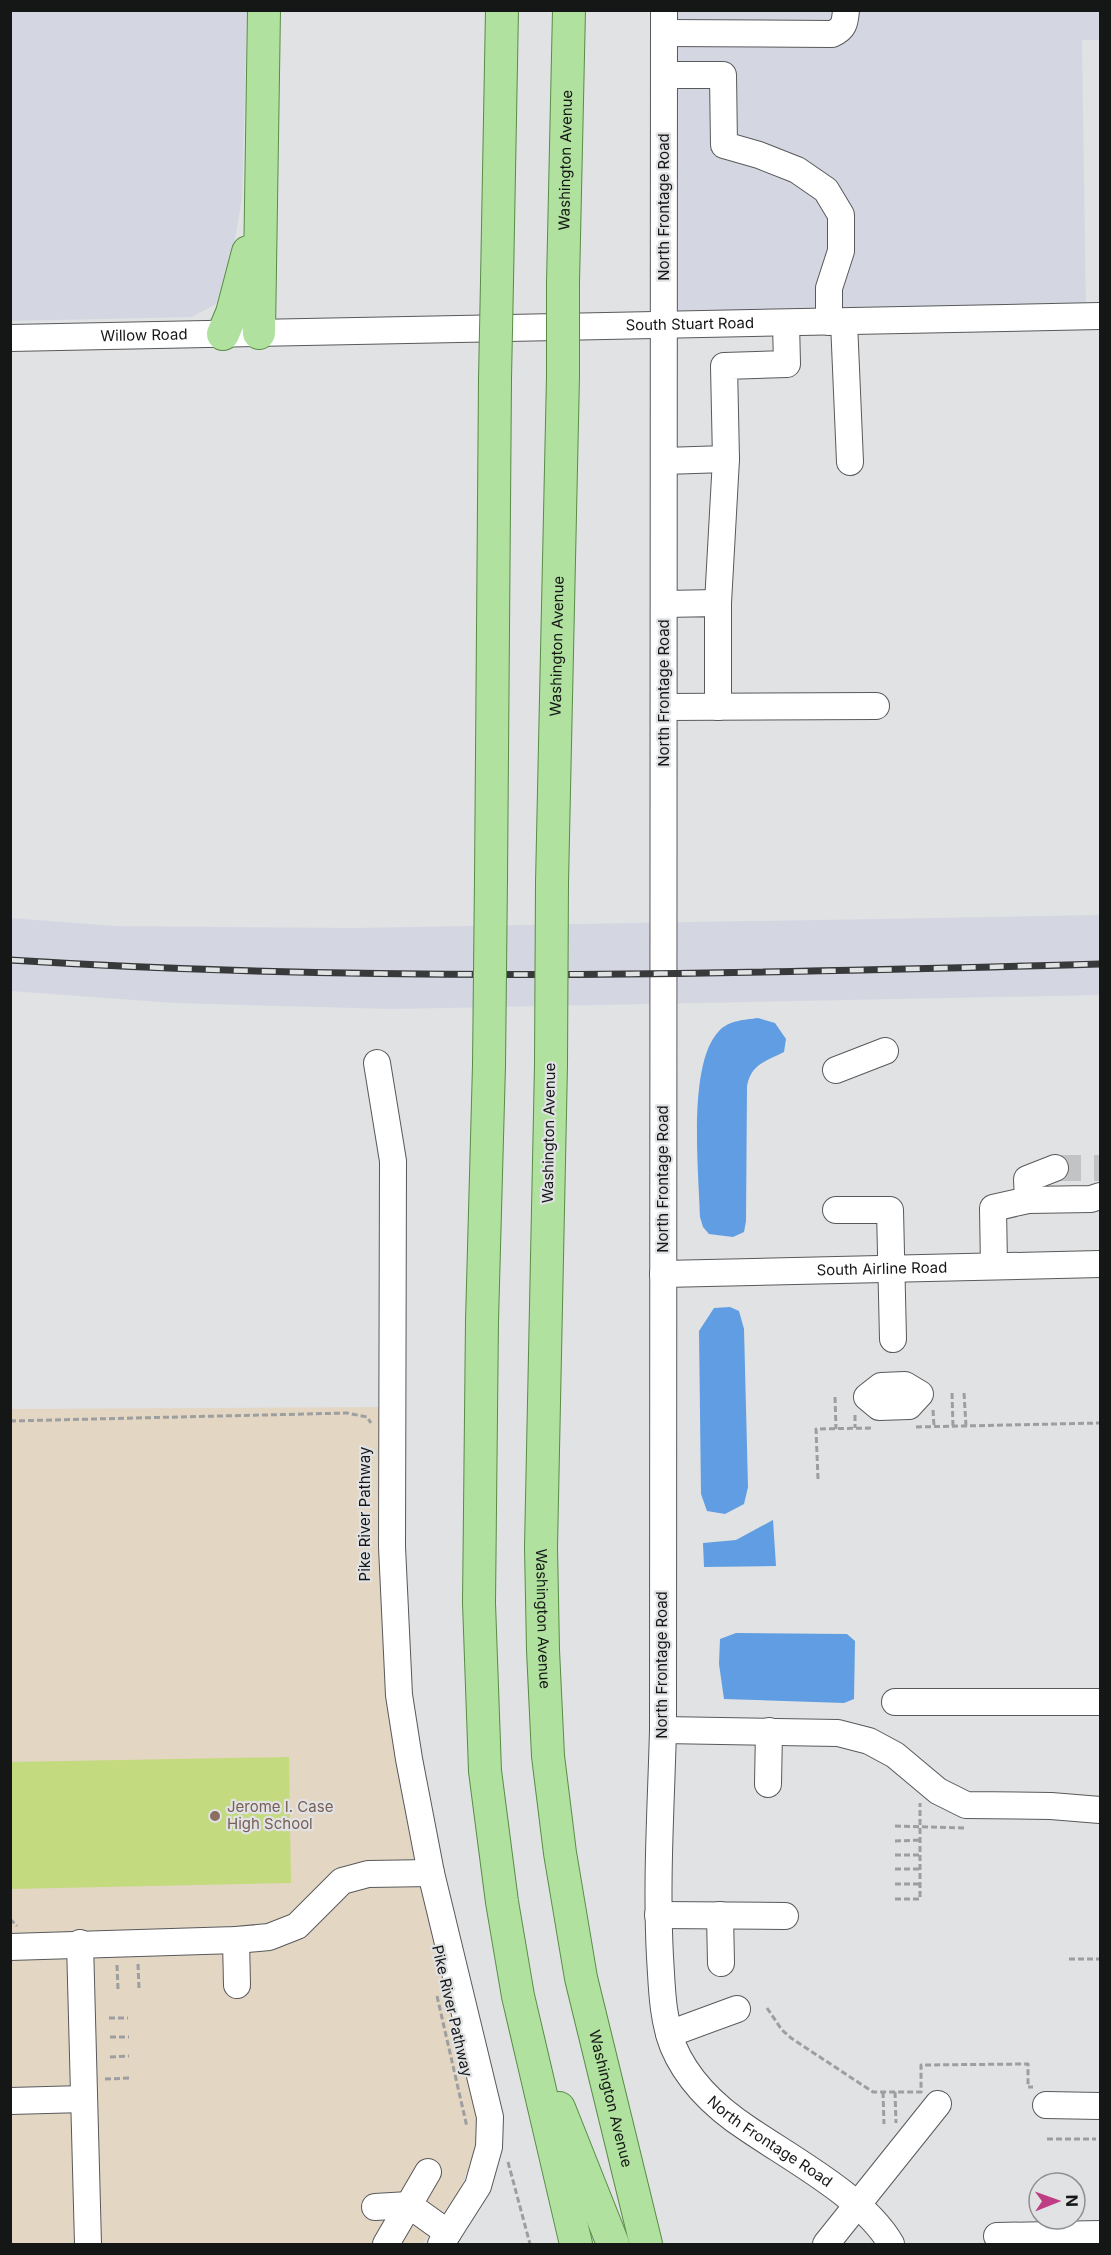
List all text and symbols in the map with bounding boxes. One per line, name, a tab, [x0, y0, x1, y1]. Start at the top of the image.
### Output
street label: Washington Avenue	[554, 90, 576, 230]
street label: North Frontage Road	[654, 133, 673, 281]
street label: South Stuart Road	[625, 313, 754, 335]
street label: Willow Road	[100, 324, 188, 345]
street label: Washington Avenue	[546, 576, 568, 717]
street label: North Frontage Road	[654, 619, 673, 767]
street label: Washington Avenue	[538, 1063, 559, 1203]
street label: North Frontage Road	[653, 1105, 672, 1253]
street label: South Airline Road	[816, 1257, 948, 1279]
street label: Pike River Pathway	[355, 1446, 374, 1581]
street label: Washington Avenue	[532, 1548, 555, 1690]
street label: North Frontage Road	[652, 1591, 671, 1739]
place label: Jerome I. Case High School	[227, 1797, 333, 1833]
marker: Jerome I. Case High School	[208, 1809, 222, 1823]
street label: Pike River Pathway	[428, 1943, 477, 2079]
street label: Washington Avenue	[585, 2028, 637, 2169]
street label: North Frontage Road	[704, 2091, 836, 2191]
north arrow	[1027, 2171, 1087, 2231]
text: N	[1062, 2194, 1082, 2207]

